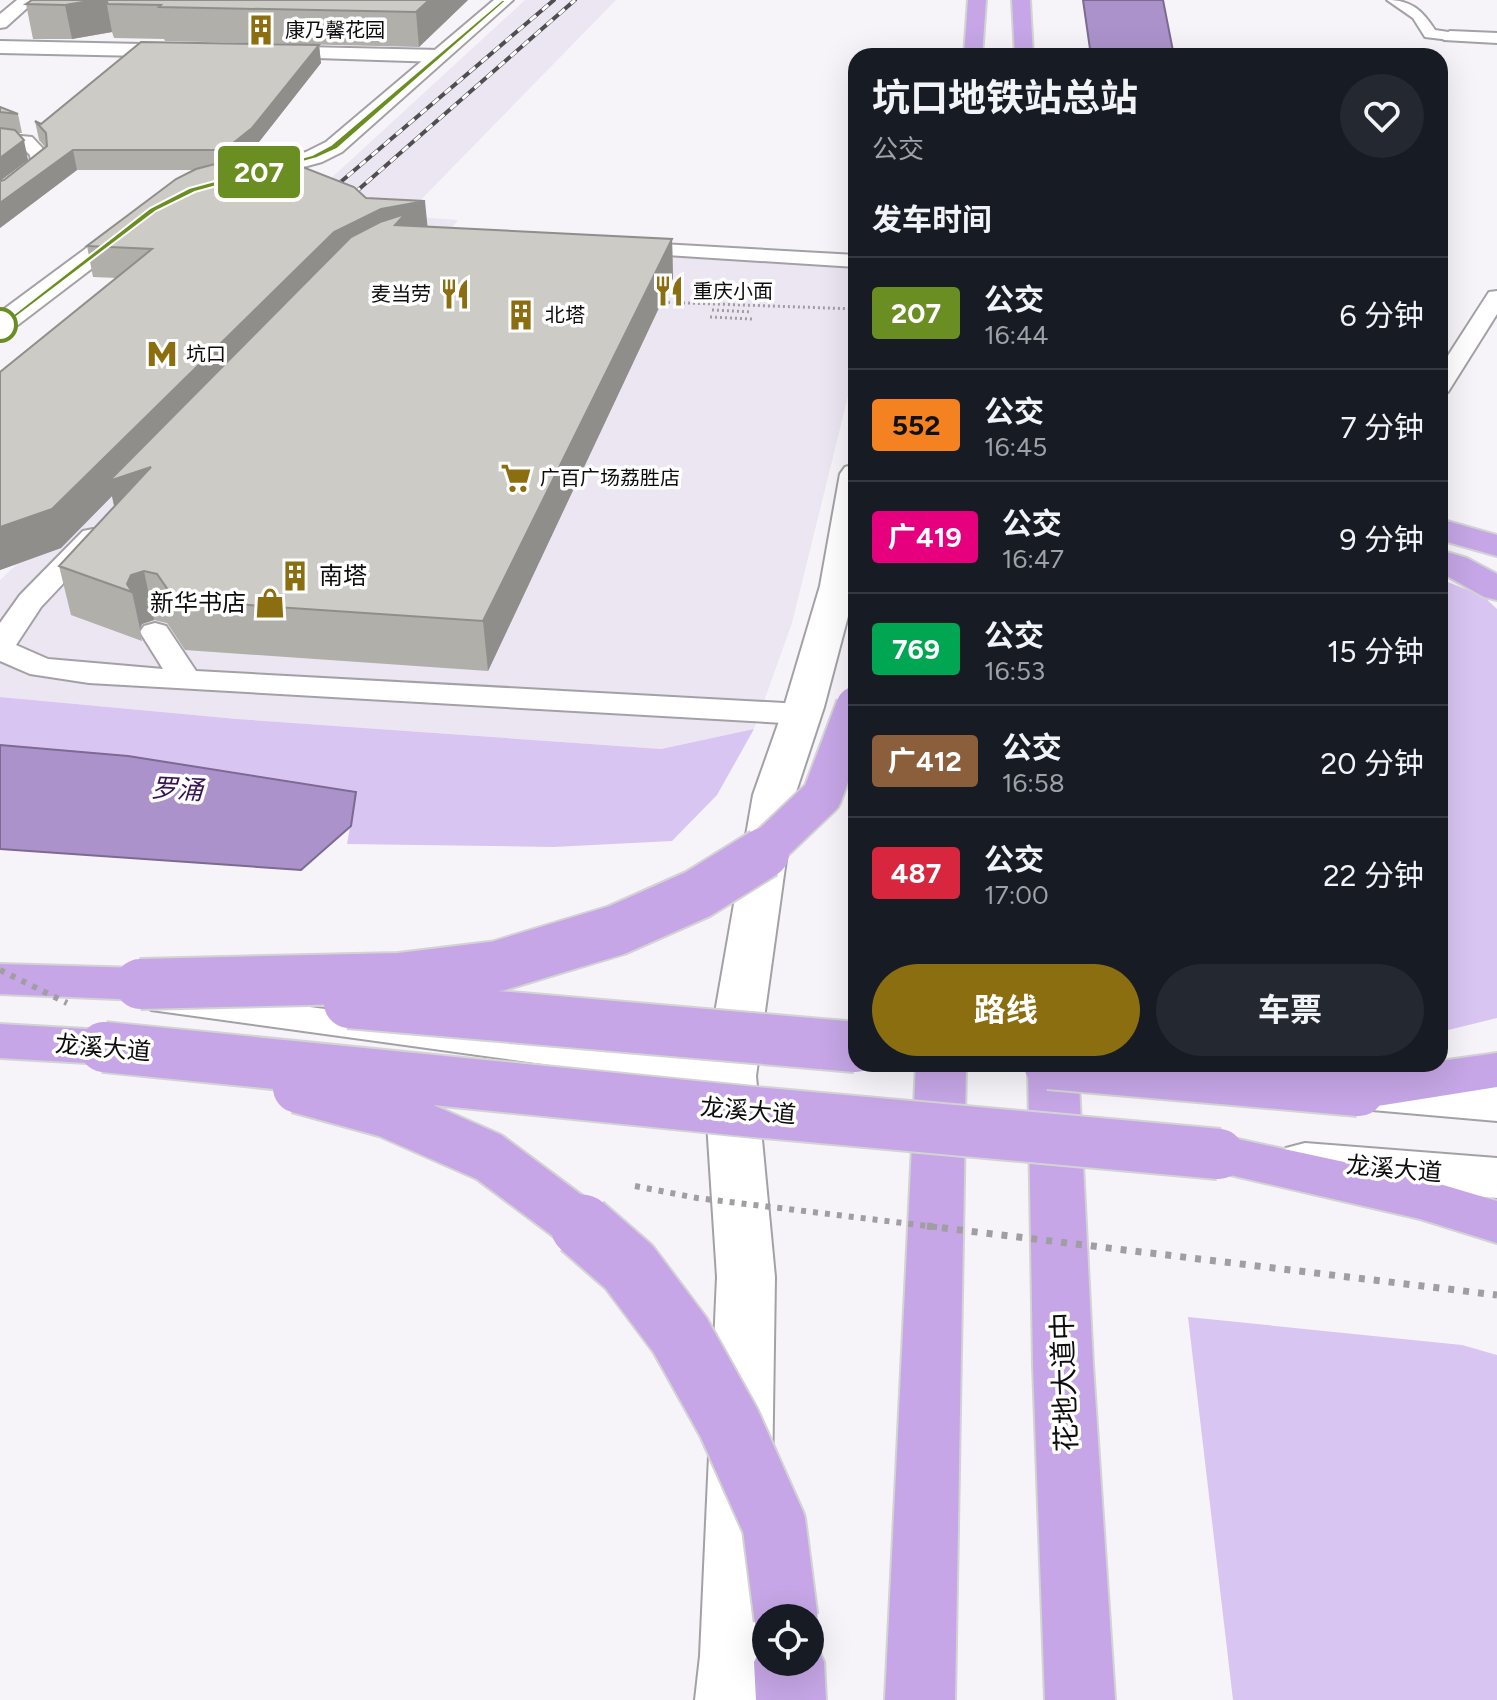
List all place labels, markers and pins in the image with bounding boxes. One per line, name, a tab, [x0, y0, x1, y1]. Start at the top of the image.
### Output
building icon: 康乃馨花园	[244, 13, 278, 47]
place label: 康乃馨花园	[285, 18, 385, 42]
restaurant icon: 重庆小面	[652, 274, 686, 308]
restaurant icon: 麦当劳	[438, 277, 472, 311]
place label: 重庆小面	[693, 279, 773, 303]
place label: 麦当劳	[371, 282, 431, 306]
building icon: 北塔	[504, 298, 538, 332]
place label: 北塔	[545, 303, 585, 327]
unlabelled marker	[0, 308, 17, 342]
metro station icon: 坑口	[145, 337, 179, 371]
place label: 坑口	[186, 342, 226, 366]
supermarket icon: 广百广场荔胜店	[499, 461, 533, 495]
place label: 广百广场荔胜店	[540, 466, 680, 490]
building icon: 南塔	[278, 559, 312, 593]
place label: 南塔	[319, 561, 367, 590]
shop icon: 新华书店	[253, 586, 287, 620]
place label: 新华书店	[150, 588, 246, 617]

